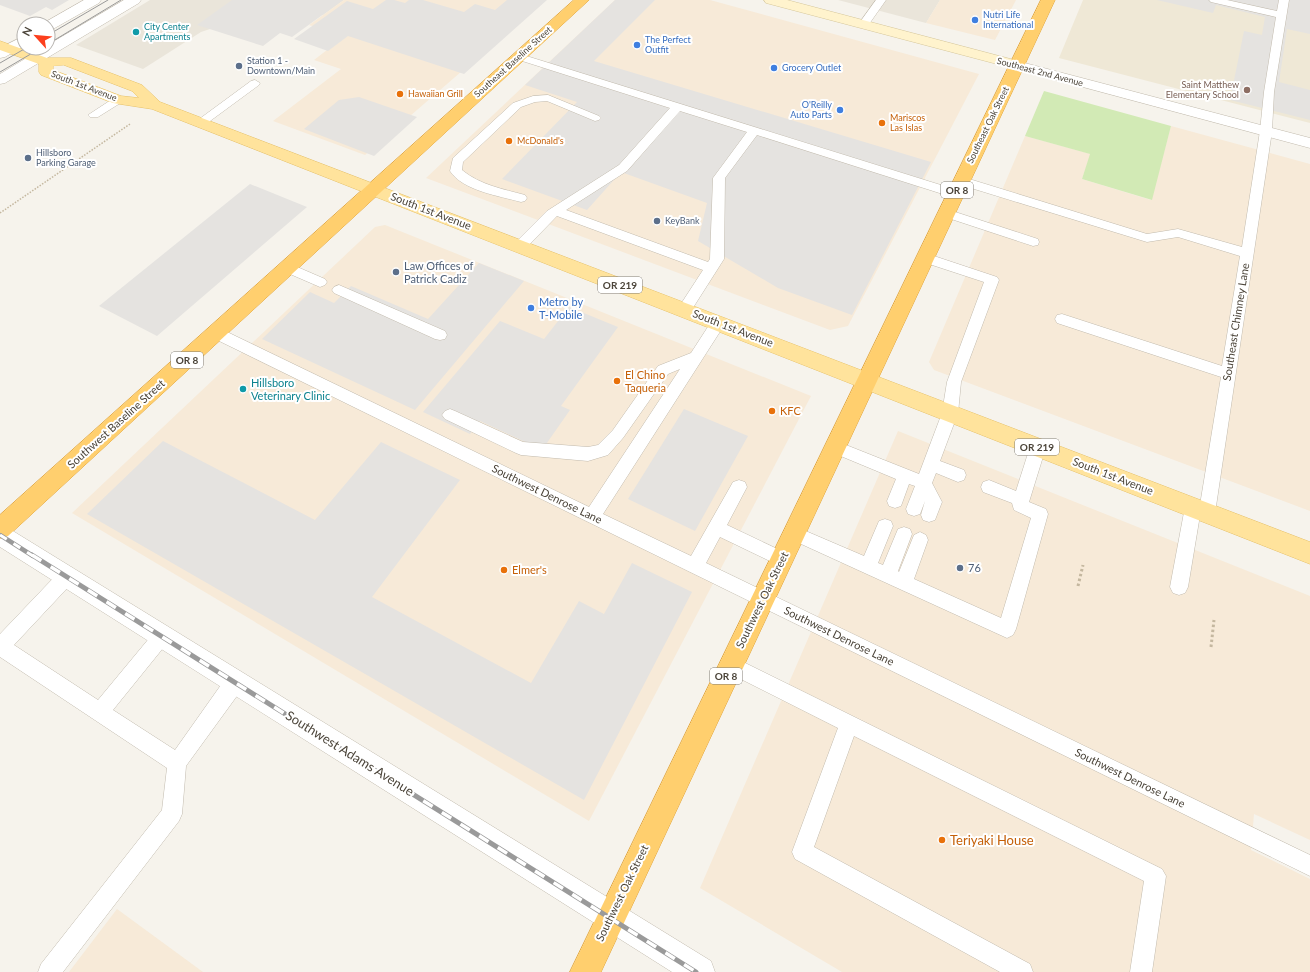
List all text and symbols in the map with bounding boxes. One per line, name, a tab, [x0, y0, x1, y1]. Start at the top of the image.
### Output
place label: Nutri Life International	[983, 9, 1033, 30]
marker: Nutri Life International	[970, 15, 980, 25]
north arrow	[16, 16, 56, 56]
place label: City Center Apartments	[144, 21, 190, 42]
street label: Southeast Baseline Street	[472, 23, 554, 99]
text: N	[19, 25, 34, 38]
marker: City Center Apartments	[131, 27, 141, 37]
place label: The Perfect Outfit	[645, 34, 692, 55]
marker: The Perfect Outfit	[632, 40, 642, 50]
place label: Station 1 - Downtown/Main	[247, 55, 315, 76]
street label: Southeast 2nd Avenue	[996, 55, 1085, 88]
marker: Station 1 - Downtown/Main	[234, 61, 244, 71]
place label: Grocery Outlet	[782, 62, 842, 73]
marker: Grocery Outlet	[769, 63, 779, 73]
street label: South 1st Avenue	[50, 68, 119, 103]
place label: Saint Matthew Elementary School	[1166, 79, 1239, 100]
street label: Southeast Oak Street	[964, 84, 1011, 165]
marker: Saint Matthew Elementary School	[1242, 85, 1252, 95]
place label: Hawaiian Grill	[408, 88, 463, 99]
marker: Hawaiian Grill	[395, 89, 405, 99]
place label: O'Reilly Auto Parts	[790, 99, 832, 120]
marker: O'Reilly Auto Parts	[835, 105, 845, 115]
place label: Mariscos Las Islas	[890, 112, 925, 133]
marker: Mariscos Las Islas	[877, 118, 887, 128]
place label: McDonald's	[517, 135, 564, 146]
marker: McDonald's	[504, 136, 514, 146]
place label: Hillsboro Parking Garage	[36, 147, 96, 168]
marker: Hillsboro Parking Garage	[23, 153, 33, 163]
road number: OR 8	[941, 182, 973, 198]
street label: South 1st Avenue	[389, 189, 473, 232]
place label: KeyBank	[665, 215, 700, 226]
marker: KeyBank	[652, 216, 662, 226]
place label: Law Offices of Patrick Cadiz	[404, 259, 473, 285]
street label: Southeast Chimney Lane	[1220, 262, 1251, 382]
marker: Law Offices of Patrick Cadiz	[391, 267, 401, 277]
road number: OR 219	[598, 277, 642, 293]
place label: Metro by T-Mobile	[539, 295, 584, 321]
marker: Metro by T-Mobile	[526, 303, 536, 313]
street label: South 1st Avenue	[691, 306, 775, 349]
road number: OR 8	[171, 352, 203, 368]
place label: El Chino Taqueria	[625, 368, 666, 394]
place label: Hillsboro Veterinary Clinic	[251, 376, 330, 402]
marker: El Chino Taqueria	[612, 376, 622, 386]
street label: Southwest Baseline Street	[64, 377, 167, 471]
marker: Hillsboro Veterinary Clinic	[238, 384, 248, 394]
place label: KFC	[780, 404, 801, 417]
marker: KFC	[767, 406, 777, 416]
road number: OR 219	[1015, 439, 1059, 455]
street label: South 1st Avenue	[1071, 454, 1155, 497]
street label: Southwest Denrose Lane	[490, 461, 605, 526]
street label: Southwest Oak Street	[733, 549, 791, 650]
place label: 76	[968, 561, 981, 574]
place label: Elmer's	[512, 563, 547, 576]
marker: 76	[955, 563, 965, 573]
marker: Elmer's	[499, 565, 509, 575]
street label: Southwest Denrose Lane	[782, 603, 897, 668]
road number: OR 8	[710, 668, 742, 684]
street label: Southwest Adams Avenue	[283, 707, 417, 799]
street label: Southwest Denrose Lane	[1073, 745, 1188, 810]
place label: Teriyaki House	[950, 832, 1034, 848]
marker: Teriyaki House	[937, 835, 947, 845]
street label: Southwest Oak Street	[593, 842, 651, 943]

